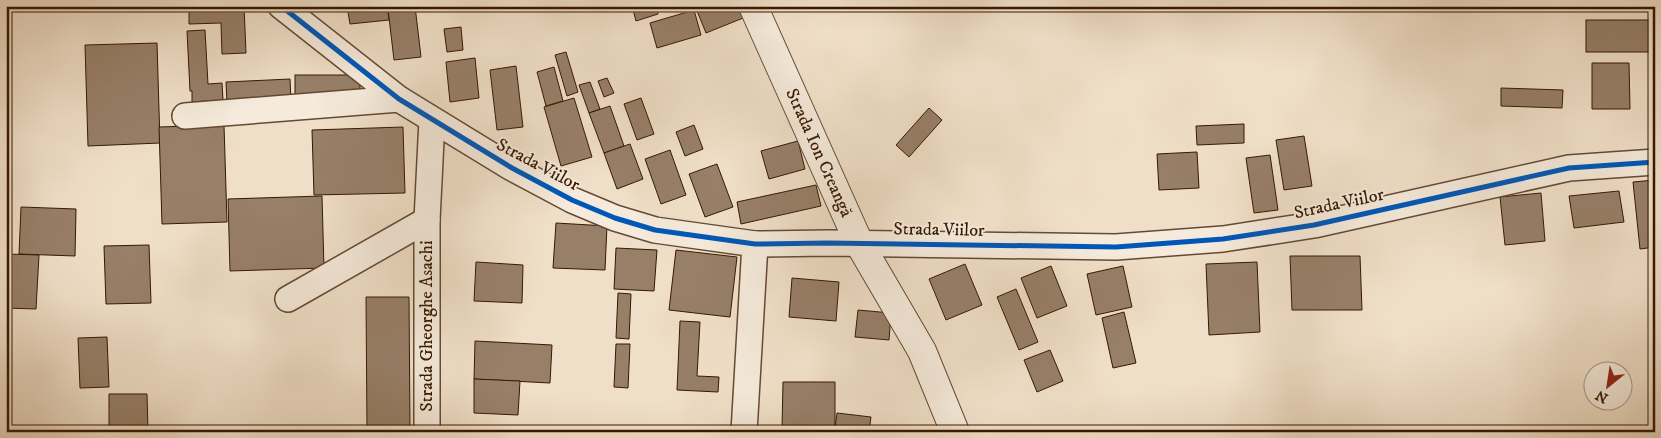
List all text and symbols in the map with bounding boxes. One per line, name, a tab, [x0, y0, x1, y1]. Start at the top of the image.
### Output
street label: Strada Ion Creangă	[780, 85, 857, 221]
street label: Strada Viilor	[493, 134, 584, 196]
street label: Strada Viilor	[1292, 184, 1386, 224]
street label: Strada Viilor	[893, 218, 985, 242]
street label: Strada Gheorghe Asachi	[416, 240, 438, 412]
north arrow	[1584, 360, 1634, 410]
text: N	[1592, 385, 1611, 407]

